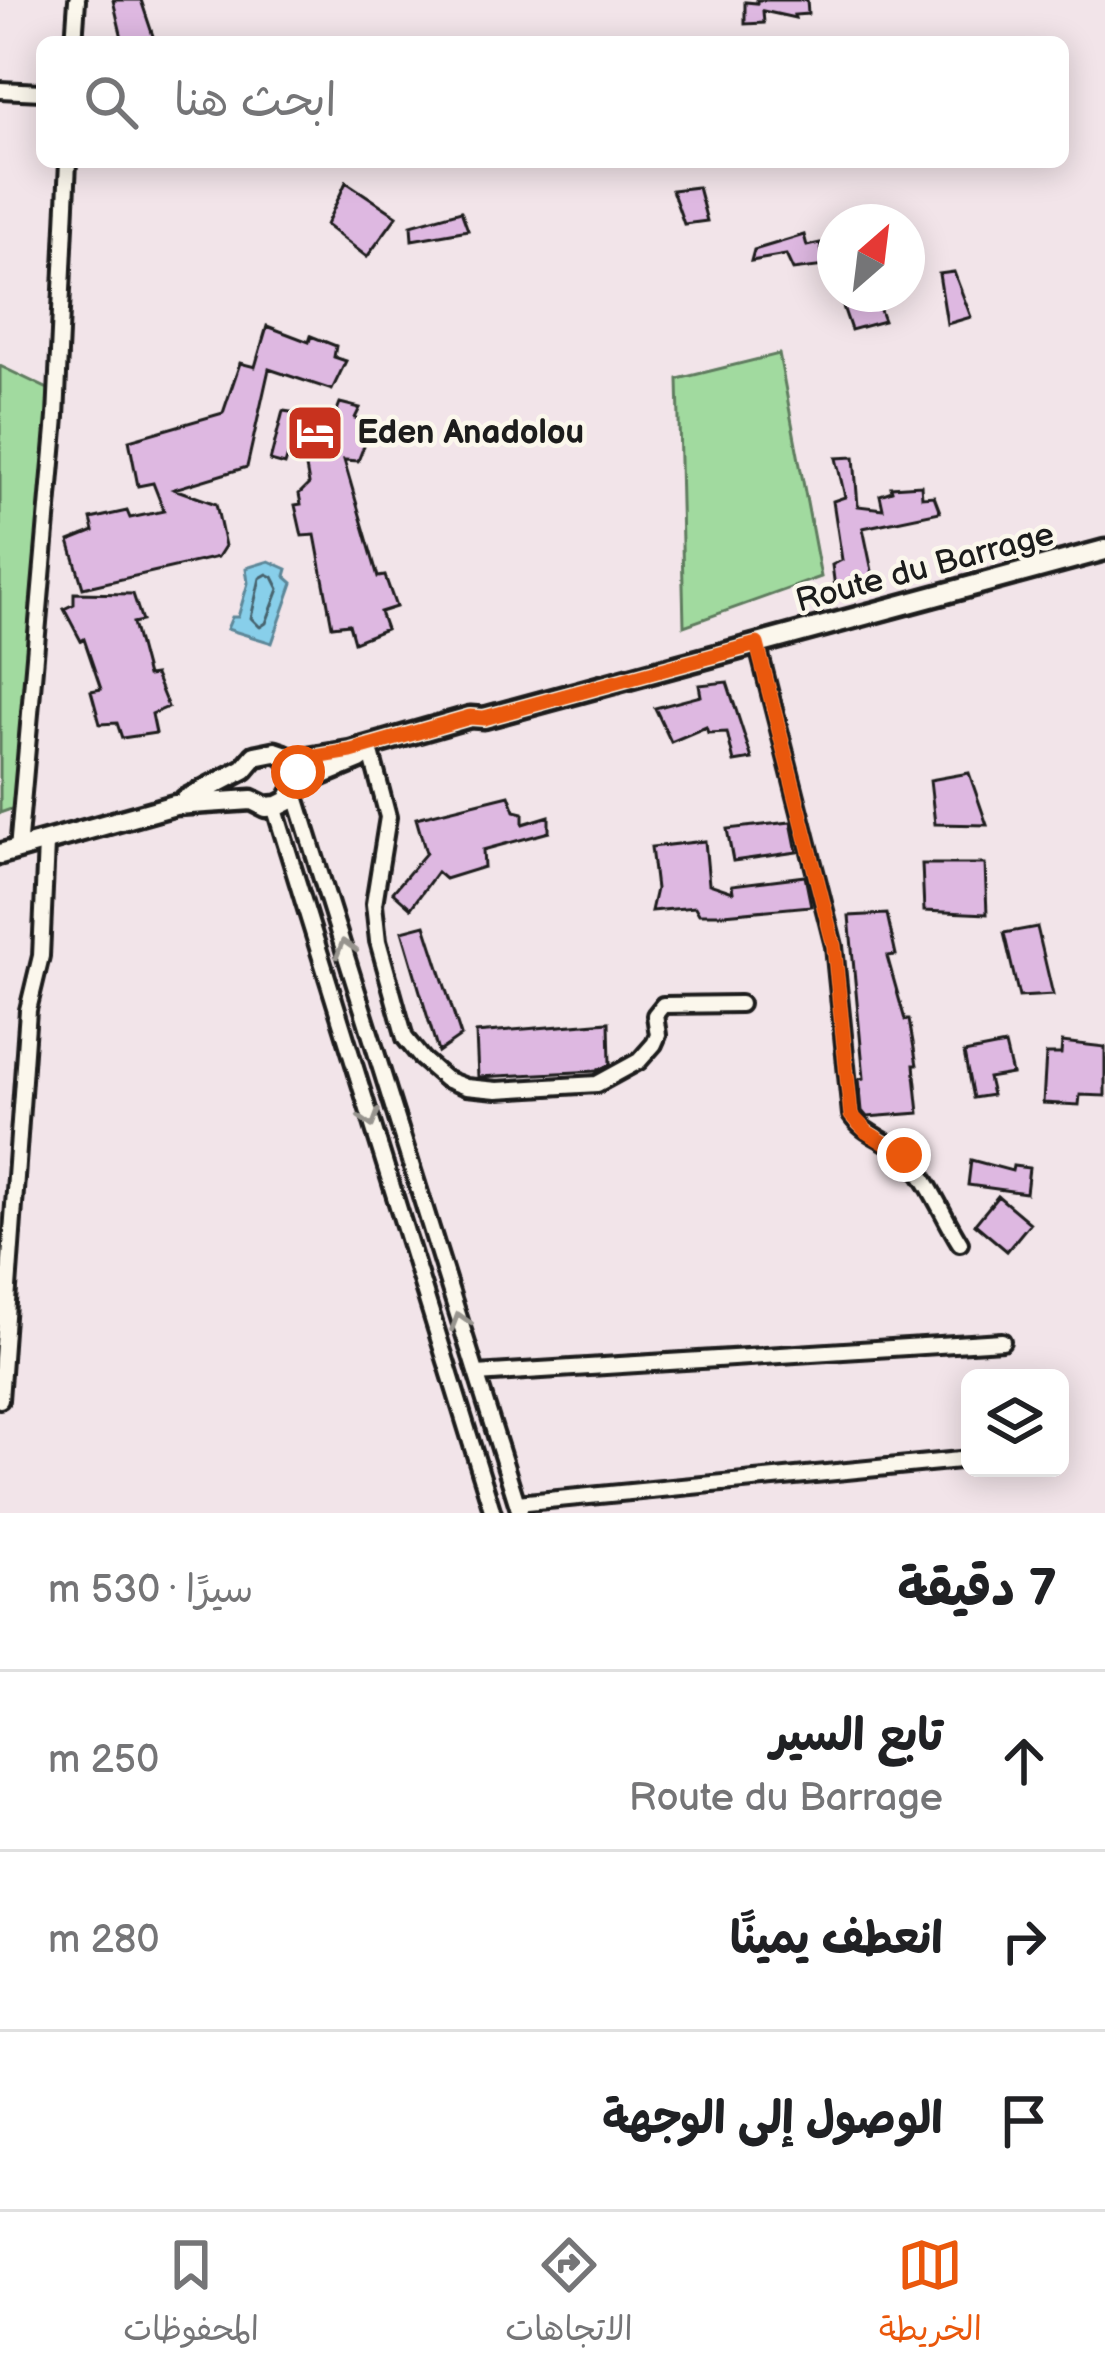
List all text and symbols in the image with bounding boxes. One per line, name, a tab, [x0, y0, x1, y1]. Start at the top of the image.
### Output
search box	[36, 36, 1069, 168]
icon: search	[78, 69, 144, 135]
text: ابحث هنا	[174, 74, 337, 129]
north arrow	[817, 204, 925, 312]
hotel icon: Eden Anadolou	[284, 402, 346, 464]
place label: Eden Anadolou	[357, 413, 584, 453]
street label: Route du Barrage	[791, 514, 1059, 622]
route start	[271, 745, 325, 799]
one-way arrow	[335, 938, 360, 959]
one-way arrow	[356, 1108, 381, 1129]
route end	[877, 1128, 931, 1182]
one-way arrow	[450, 1311, 475, 1332]
map controls	[961, 1369, 1069, 1477]
button: layers	[961, 1369, 1069, 1477]
text: 7 دقيقة	[897, 1559, 1057, 1620]
text: سيرًا · 530 m	[48, 1567, 253, 1614]
text: تابع السير	[770, 1709, 943, 1764]
icon: ahead	[991, 1728, 1057, 1794]
text: 250 m	[48, 1737, 159, 1784]
text: Route du Barrage	[629, 1775, 943, 1822]
icon: right	[991, 1908, 1057, 1974]
text: انعطف يمينًا	[730, 1912, 943, 1967]
text: 280 m	[48, 1917, 159, 1964]
icon: arrive	[991, 2088, 1057, 2154]
text: الوصول إلى الوجهة	[602, 2092, 943, 2147]
tab: المحفوظات	[123, 2232, 259, 2358]
tab: الاتجاهات	[505, 2232, 633, 2358]
tab: الخريطة	[879, 2232, 982, 2358]

